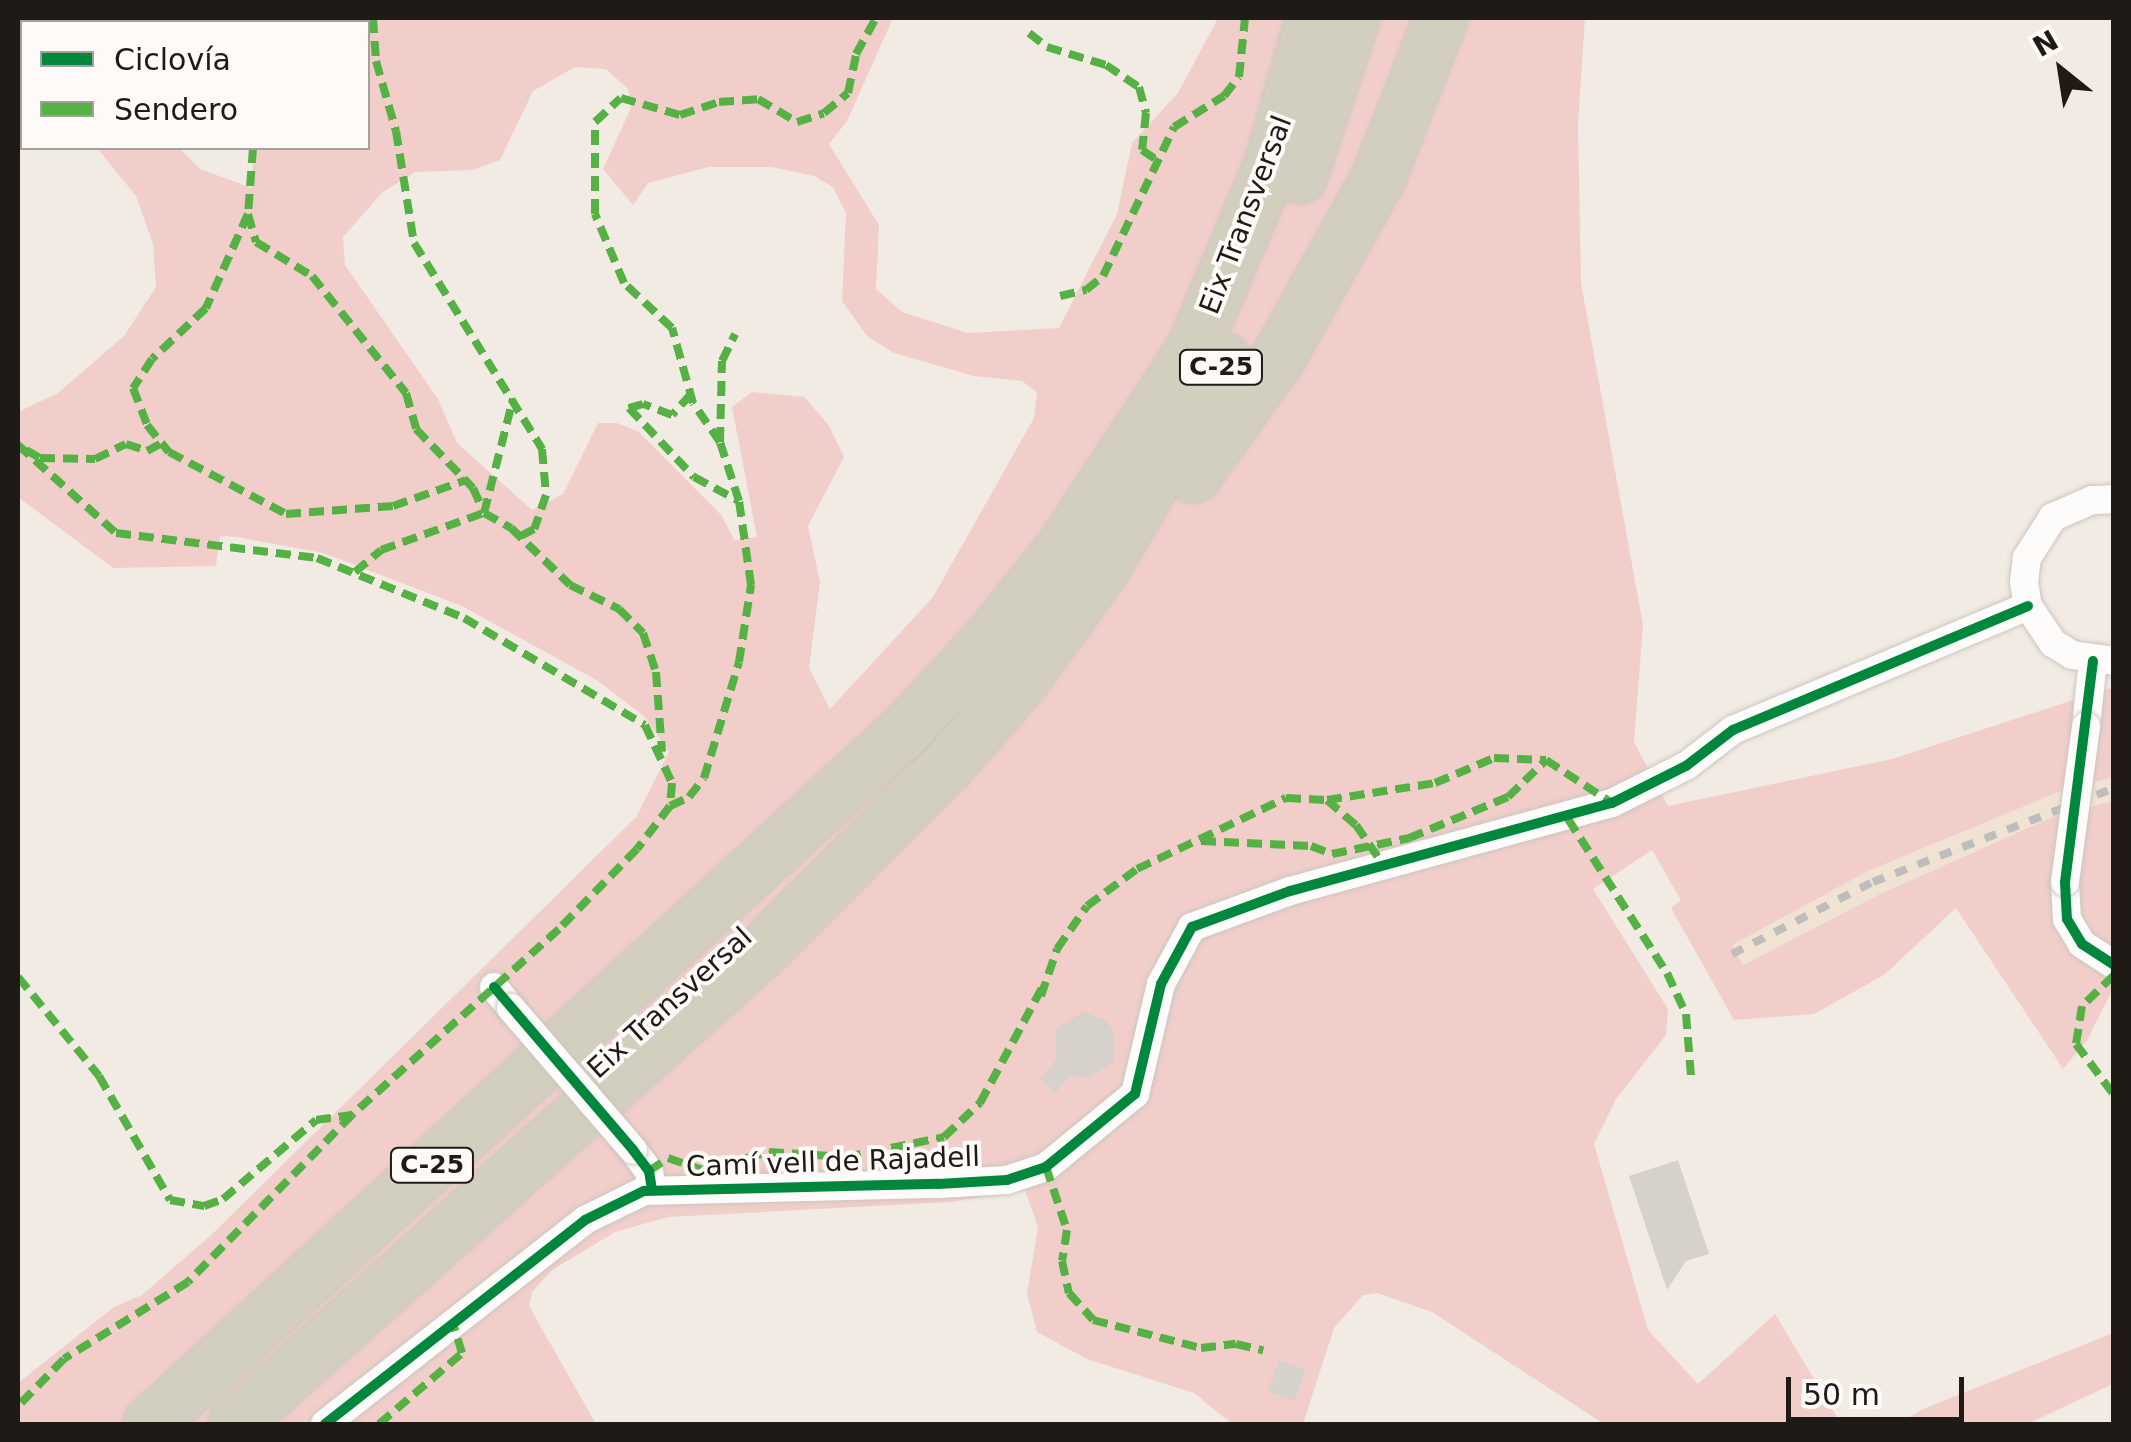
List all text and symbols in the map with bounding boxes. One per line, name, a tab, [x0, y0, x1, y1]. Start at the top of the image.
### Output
legend	[20, 20, 370, 150]
north arrow	[2011, 20, 2111, 120]
text: N	[2027, 23, 2064, 64]
text: Ciclovía	[114, 42, 231, 77]
text: Sendero	[114, 92, 238, 127]
street label: Eix Transversal	[1193, 111, 1299, 319]
road number: C-25	[1178, 347, 1264, 387]
street label: Eix Transversal	[581, 920, 759, 1086]
street label: Camí vell de Rajadell	[685, 1140, 981, 1184]
road number: C-25	[390, 1145, 474, 1185]
scale bar	[1791, 1357, 1968, 1419]
text: 50 m	[1803, 1377, 1880, 1412]

